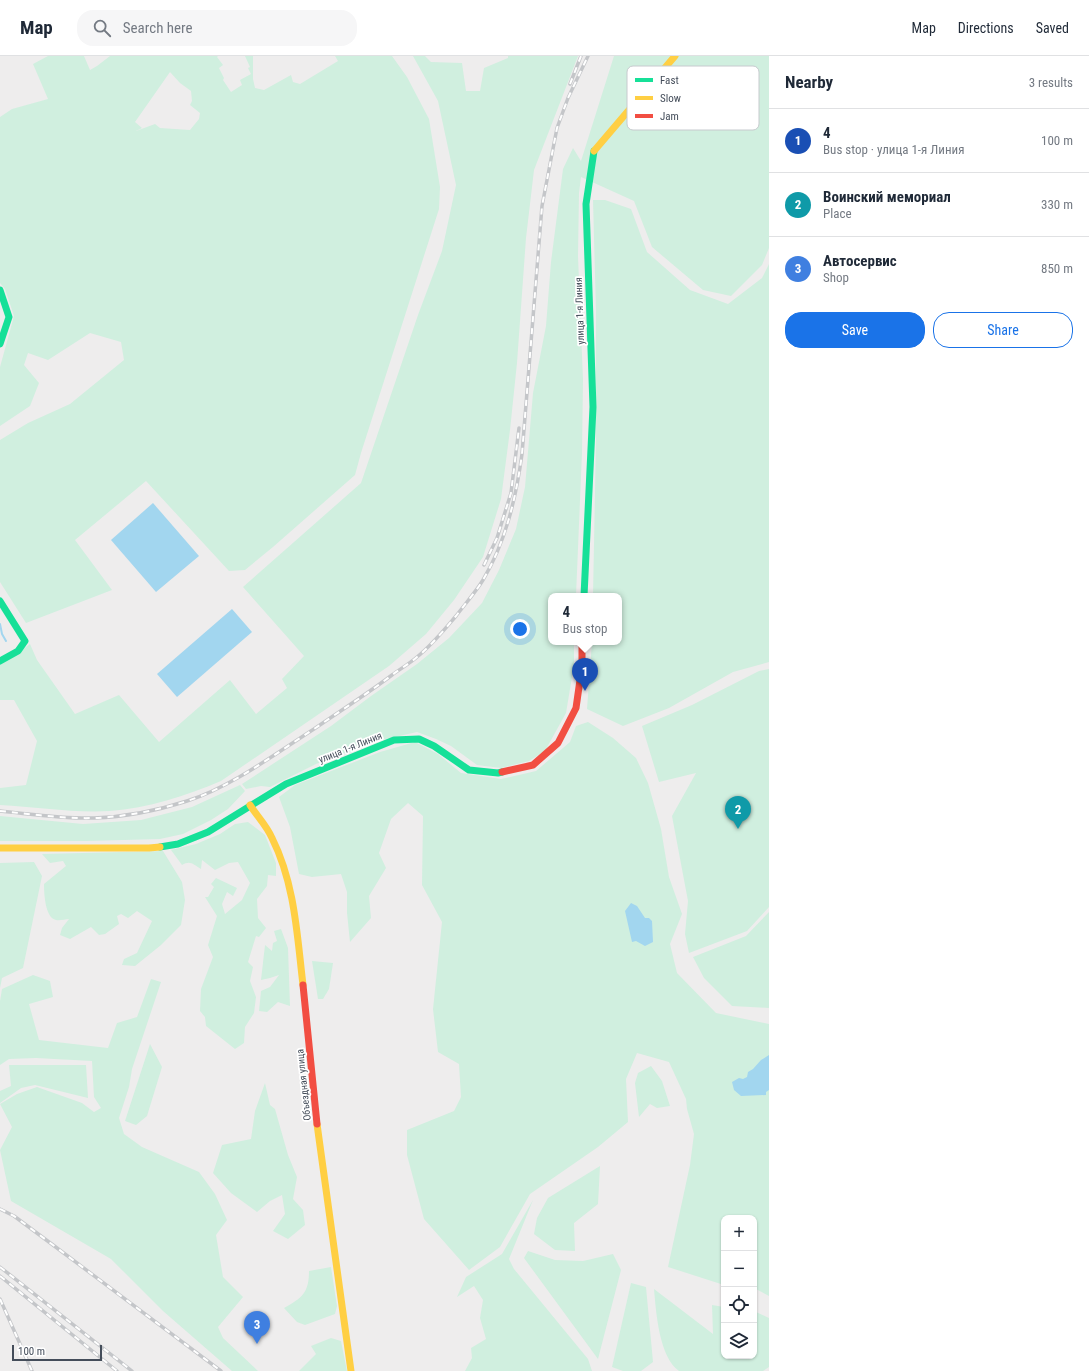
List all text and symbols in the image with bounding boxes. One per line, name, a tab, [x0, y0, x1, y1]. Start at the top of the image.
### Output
search box	[77, 10, 357, 46]
text: Map	[20, 16, 53, 39]
icon: search	[91, 17, 113, 39]
text: Search here	[123, 19, 193, 37]
text: Map	[912, 20, 936, 36]
text: Directions	[958, 20, 1014, 36]
text: Saved	[1036, 20, 1069, 36]
legend	[627, 66, 759, 130]
text: Nearby	[785, 72, 833, 92]
text: Fast	[660, 74, 679, 87]
text: 3 results	[1029, 75, 1073, 90]
text: Slow	[660, 92, 681, 105]
text: Jam	[660, 110, 679, 123]
text: 4	[823, 124, 831, 142]
text: 1	[795, 133, 801, 148]
text: 100 m	[1041, 133, 1073, 148]
text: Bus stop · улица 1-я Линия	[823, 142, 964, 157]
text: Воинский мемориал	[823, 188, 951, 206]
text: 2	[795, 197, 801, 212]
text: 330 m	[1041, 197, 1073, 212]
text: Place	[823, 206, 852, 221]
text: Автосервис	[823, 252, 897, 270]
text: 3	[795, 261, 801, 276]
text: 850 m	[1041, 261, 1073, 276]
text: Shop	[823, 270, 849, 285]
street label: улица 1-я Линия	[573, 277, 586, 345]
button: Save	[785, 312, 925, 348]
button: Share	[933, 312, 1073, 348]
popup	[548, 593, 622, 645]
text: 4	[563, 603, 570, 621]
your location	[510, 619, 530, 639]
text: Bus stop	[563, 621, 607, 636]
pin: 1	[572, 658, 598, 691]
street label: улица 1-я Линия	[317, 730, 384, 765]
pin: 2	[725, 796, 751, 829]
street label: Объездная улица	[294, 1048, 313, 1121]
map controls	[721, 1215, 757, 1359]
button: +	[721, 1215, 757, 1251]
button: −	[721, 1251, 757, 1287]
button: locate	[721, 1287, 757, 1323]
pin: 3	[244, 1311, 270, 1344]
button: layers	[721, 1323, 757, 1359]
scale bar	[12, 1343, 102, 1362]
text: 100 m	[18, 1345, 45, 1358]

